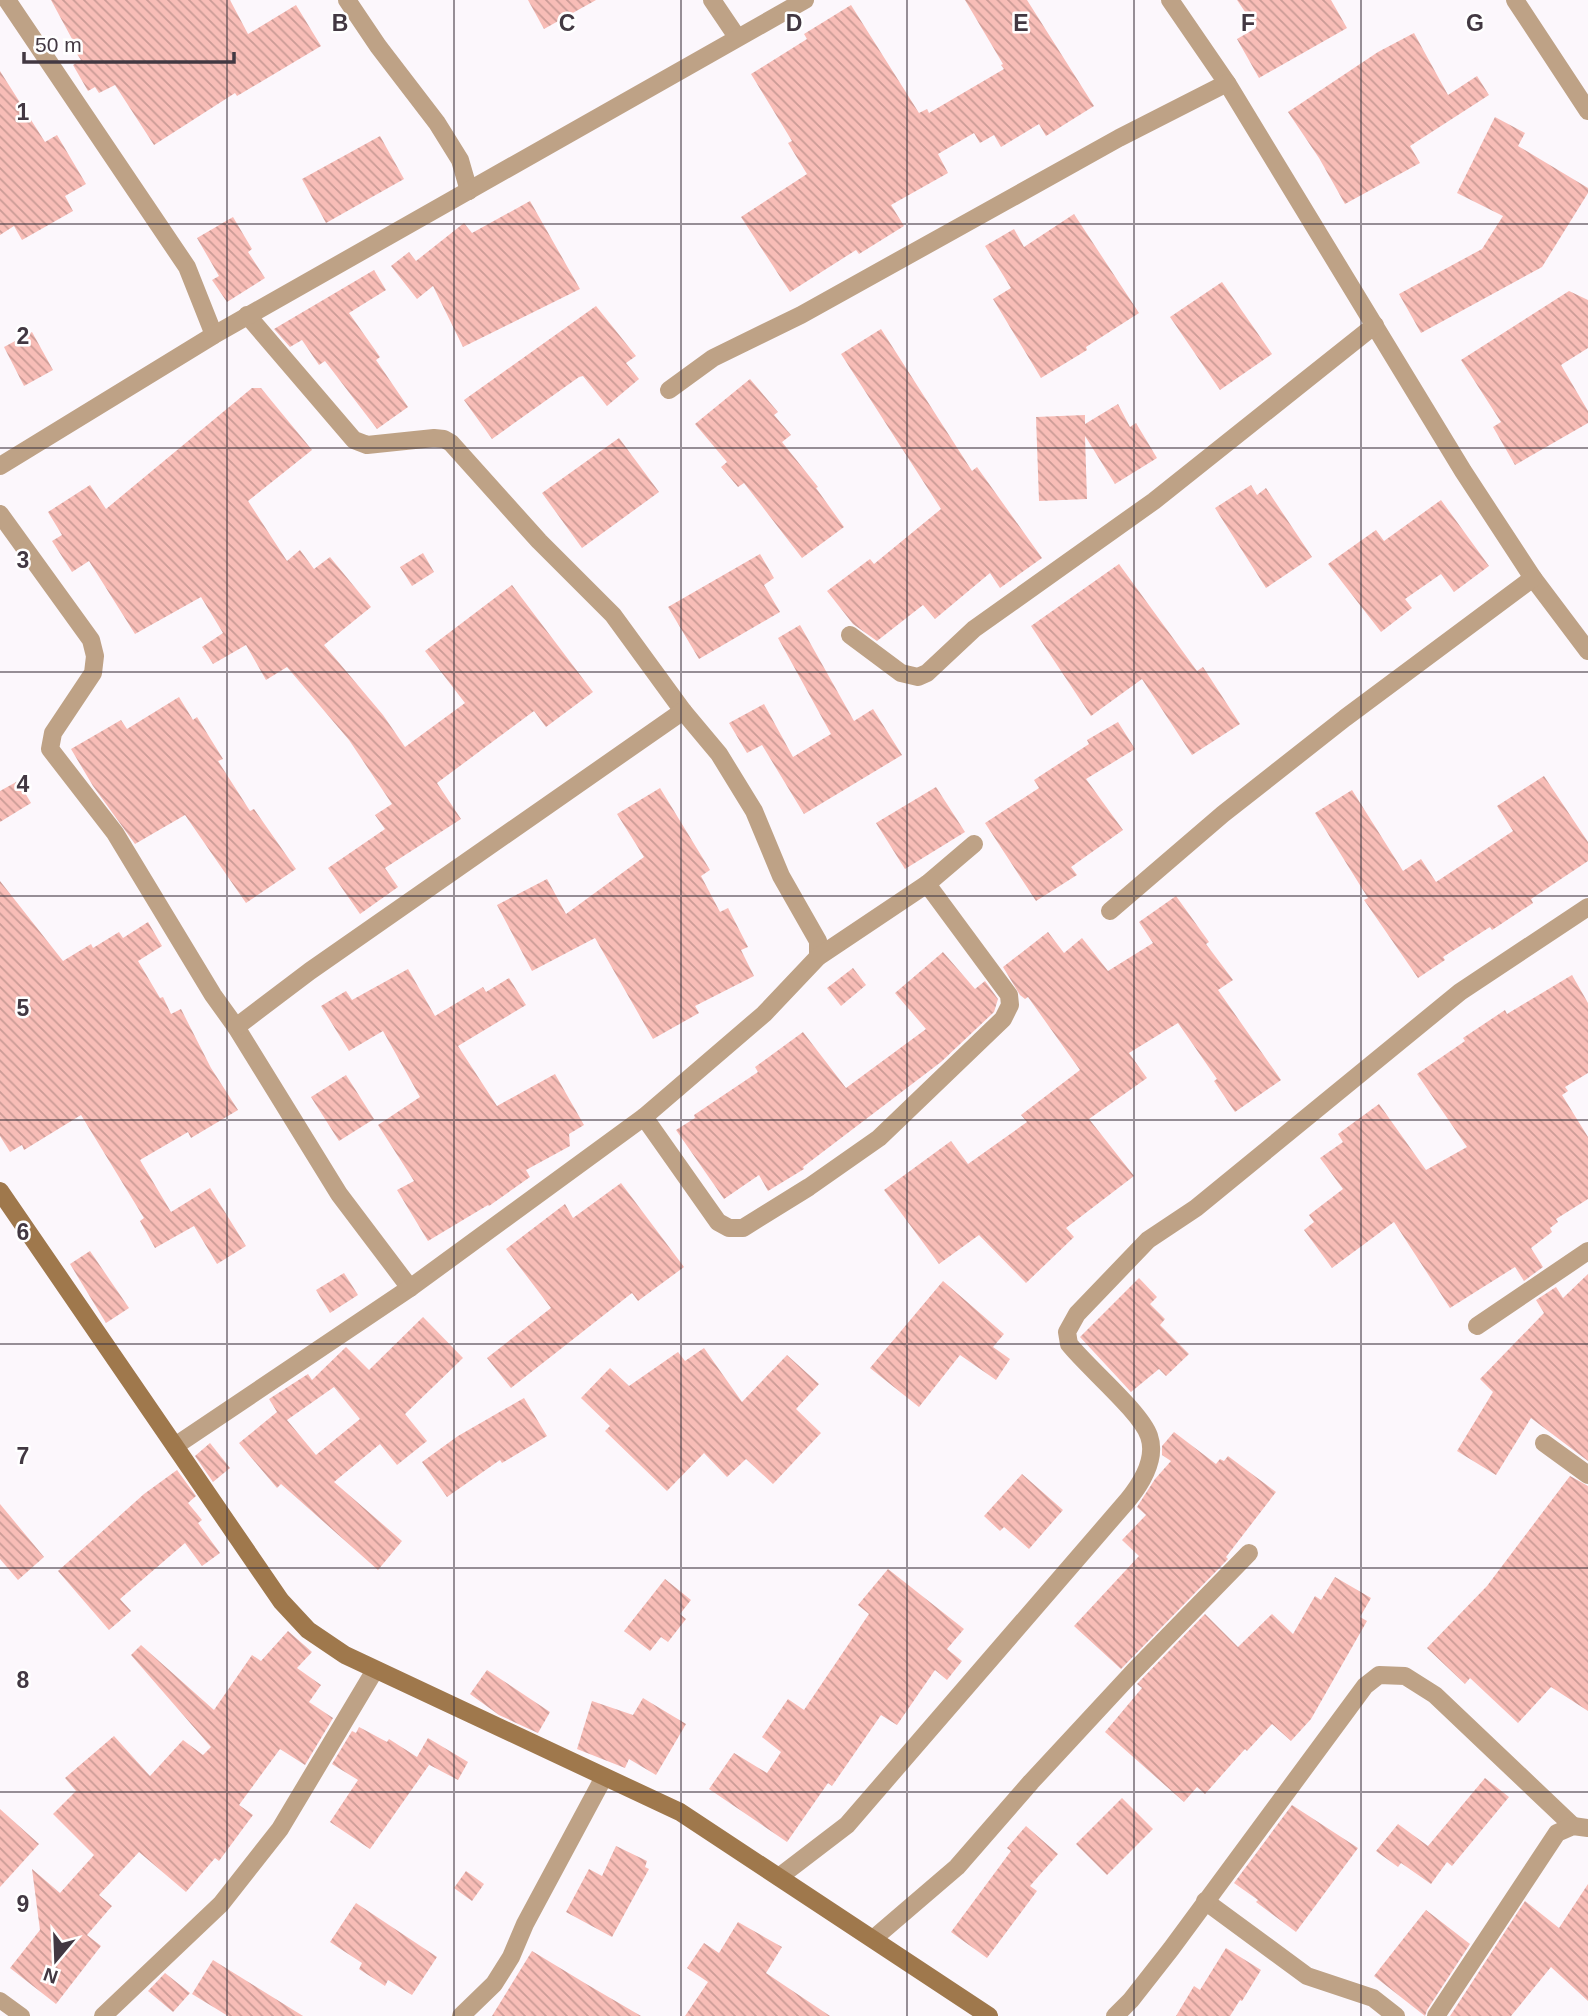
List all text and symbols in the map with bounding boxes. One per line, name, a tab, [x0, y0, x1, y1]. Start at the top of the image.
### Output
text: B	[332, 10, 348, 36]
text: C	[559, 10, 575, 36]
text: D	[786, 10, 802, 36]
text: E	[1013, 10, 1029, 36]
text: F	[1241, 10, 1255, 36]
text: G	[1466, 10, 1484, 36]
scale bar	[24, 21, 234, 65]
text: 50 m	[35, 33, 82, 56]
text: 1	[17, 99, 30, 125]
text: 2	[17, 323, 29, 349]
text: 3	[17, 547, 29, 573]
text: 4	[17, 771, 30, 797]
text: 5	[17, 995, 30, 1021]
text: 6	[17, 1219, 29, 1245]
text: 7	[17, 1443, 29, 1469]
text: 8	[17, 1667, 30, 1693]
text: 9	[17, 1891, 29, 1917]
north arrow	[21, 1925, 91, 1995]
text: N	[41, 1963, 61, 1988]

